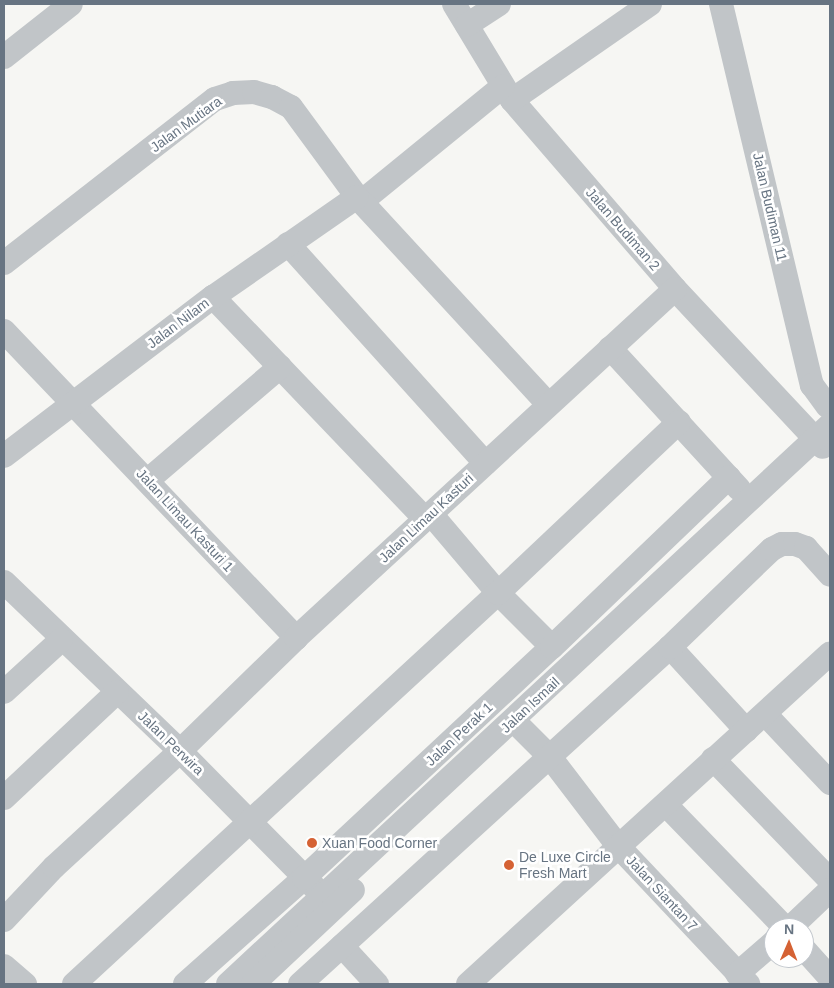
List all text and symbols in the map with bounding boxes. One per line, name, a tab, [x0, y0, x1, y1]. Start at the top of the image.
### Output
street label: Jalan Mutiara	[147, 93, 225, 155]
street label: Jalan Budiman 11	[749, 151, 791, 263]
street label: Jalan Budiman 2	[582, 184, 664, 274]
street label: Jalan Nilam	[144, 294, 212, 352]
street label: Jalan Limau Kasturi 1	[133, 465, 237, 575]
street label: Jalan Limau Kasturi	[375, 470, 477, 566]
street label: Jalan Ismail	[497, 674, 563, 736]
street label: Jalan Perak 1	[422, 699, 496, 769]
street label: Jalan Perwira	[135, 707, 207, 779]
place label: Xuan Food Corner	[322, 835, 437, 851]
marker: Xuan Food Corner	[306, 837, 318, 849]
place label: De Luxe Circle Fresh Mart	[519, 849, 611, 882]
street label: Jalan Siantan 7	[623, 852, 701, 934]
marker: De Luxe Circle Fresh Mart	[503, 859, 515, 871]
north arrow	[764, 918, 814, 968]
text: N	[784, 921, 794, 937]

